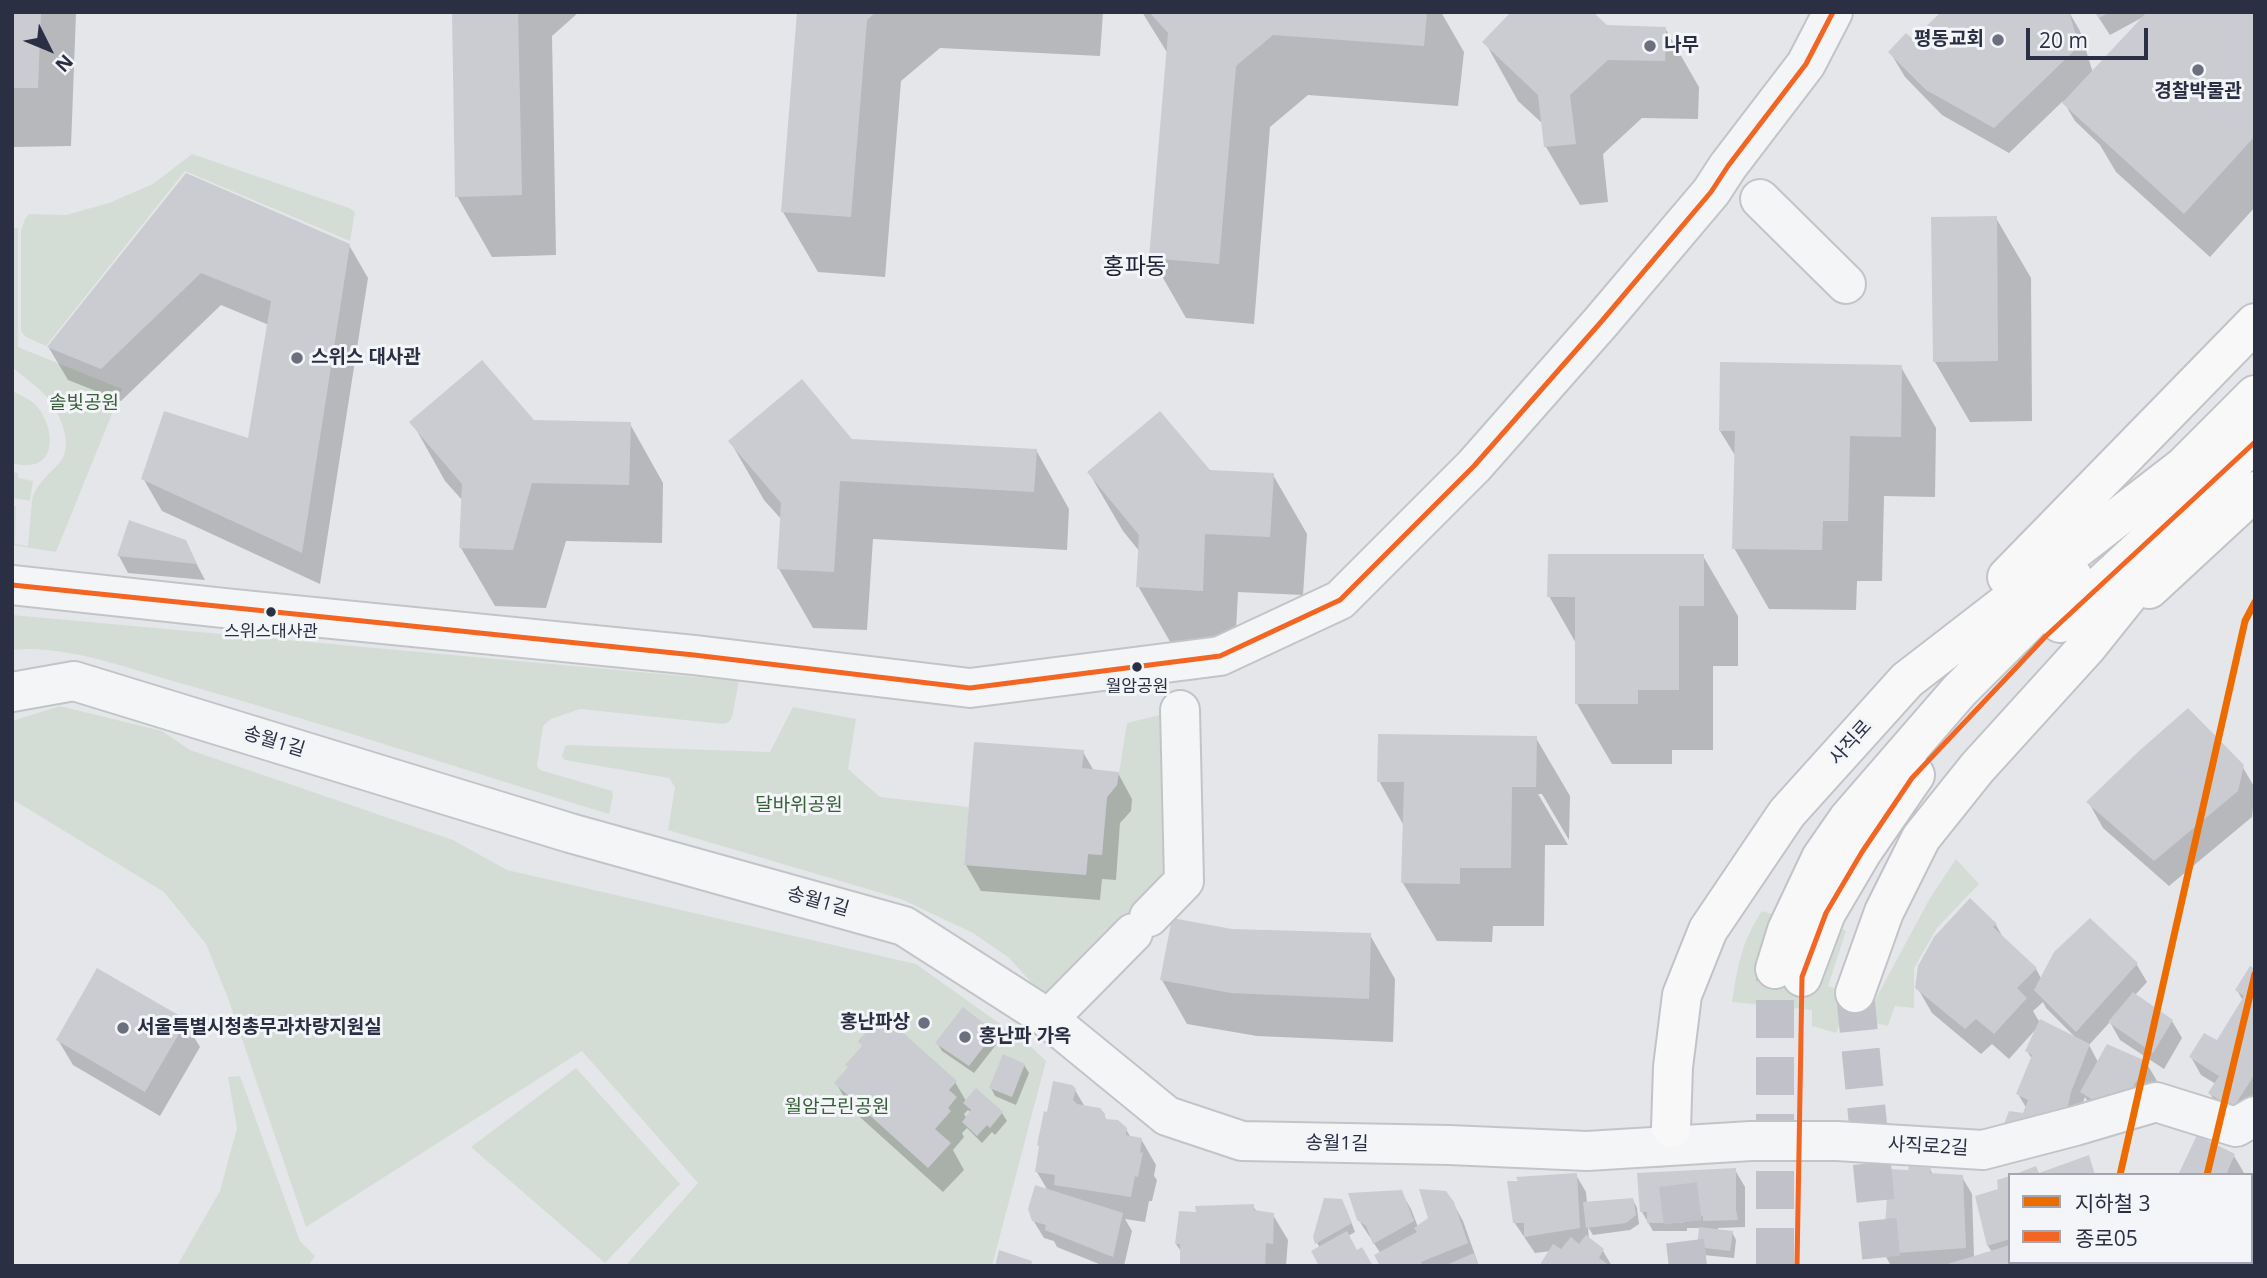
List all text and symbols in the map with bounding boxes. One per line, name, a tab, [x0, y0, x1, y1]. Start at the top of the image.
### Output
north arrow	[14, 14, 84, 84]
scale bar	[2029, 14, 2152, 58]
text: 20 m	[2039, 26, 2088, 54]
place label: 평동교회	[1914, 29, 1984, 51]
marker: 평동교회	[1990, 32, 2006, 48]
place label: 나무	[1664, 35, 1699, 57]
marker: 나무	[1642, 38, 1658, 54]
text: N	[50, 49, 79, 78]
marker: 경찰박물관	[2190, 62, 2206, 78]
place label: 경찰박물관	[2154, 81, 2242, 103]
district label: 홍파동	[1103, 253, 1167, 281]
place label: 스위스 대사관	[311, 347, 421, 369]
marker: 스위스 대사관	[289, 350, 305, 366]
park label: 솔빛공원	[49, 393, 119, 415]
marker: 스위스대사관	[264, 605, 278, 619]
place label: 스위스대사관	[224, 622, 318, 642]
marker: 월암공원	[1130, 660, 1144, 674]
place label: 월암공원	[1106, 677, 1168, 697]
street label: 사직로	[1825, 716, 1877, 770]
street label: 송월1길	[240, 722, 308, 762]
park label: 달바위공원	[755, 795, 843, 817]
street label: 송월1길	[784, 882, 852, 922]
place label: 홍난파상	[840, 1012, 910, 1034]
marker: 홍난파상	[916, 1015, 932, 1031]
place label: 서울특별시청총무과차량지원실	[137, 1017, 382, 1039]
marker: 서울특별시청총무과차량지원실	[115, 1020, 131, 1036]
place label: 홍난파 가옥	[979, 1026, 1071, 1048]
marker: 홍난파 가옥	[957, 1029, 973, 1045]
park label: 월암근린공원	[785, 1097, 889, 1119]
street label: 송월1길	[1305, 1132, 1369, 1156]
street label: 사직로2길	[1887, 1134, 1969, 1160]
legend	[2008, 1173, 2253, 1264]
text: 지하철 3	[2075, 1189, 2150, 1217]
text: 종로05	[2075, 1224, 2138, 1252]

